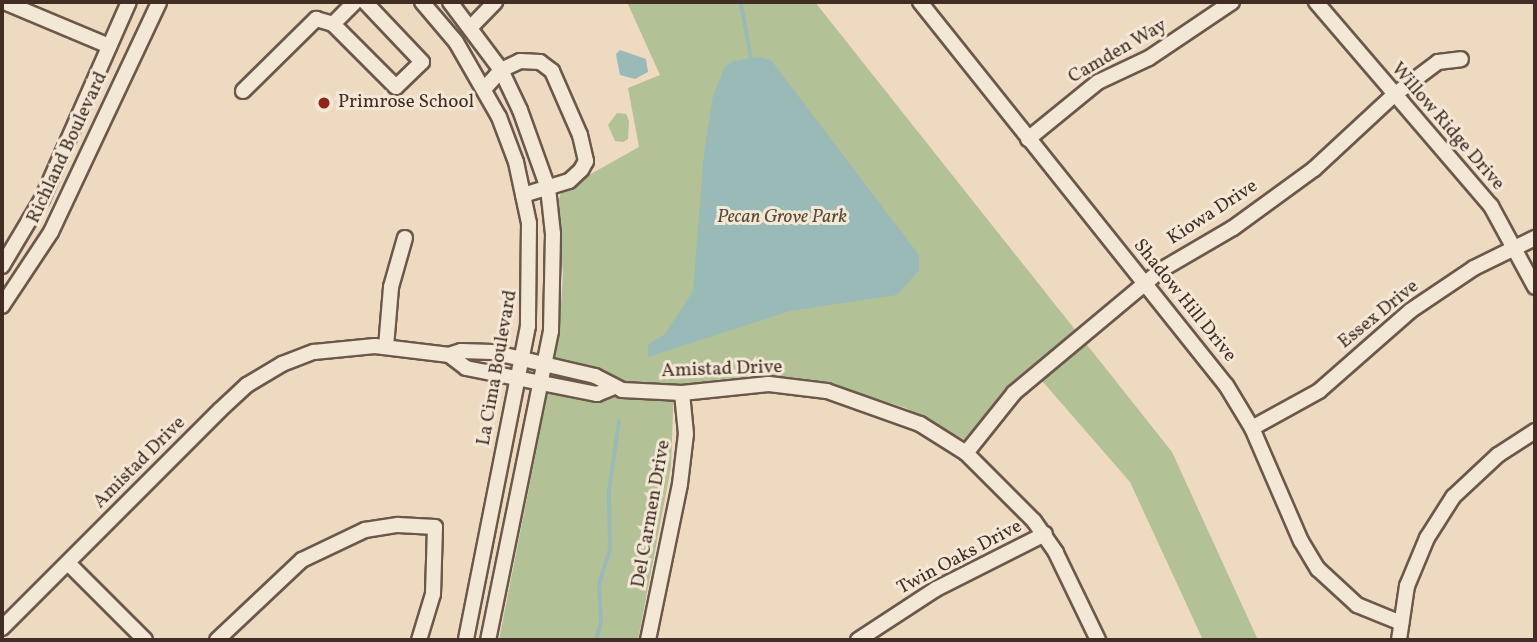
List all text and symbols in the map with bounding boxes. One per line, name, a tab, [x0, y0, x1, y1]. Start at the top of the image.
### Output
street label: Camden Way	[1064, 15, 1172, 89]
street label: Willow Ridge Drive	[1385, 58, 1509, 196]
street label: Richland Boulevard	[23, 69, 113, 227]
place label: Primrose School	[338, 92, 474, 114]
marker: Primrose School	[316, 95, 332, 111]
street label: Kiowa Drive	[1164, 175, 1262, 251]
park label: Pecan Grove Park	[717, 207, 847, 229]
street label: Shadow Hill Drive	[1127, 235, 1241, 367]
street label: Essex Drive	[1334, 276, 1424, 354]
street label: La Cima Boulevard	[473, 288, 523, 448]
street label: Amistad Drive	[661, 356, 783, 384]
street label: Amistad Drive	[89, 412, 191, 514]
street label: Del Carmen Drive	[628, 438, 676, 590]
street label: Twin Oaks Drive	[894, 516, 1026, 600]

